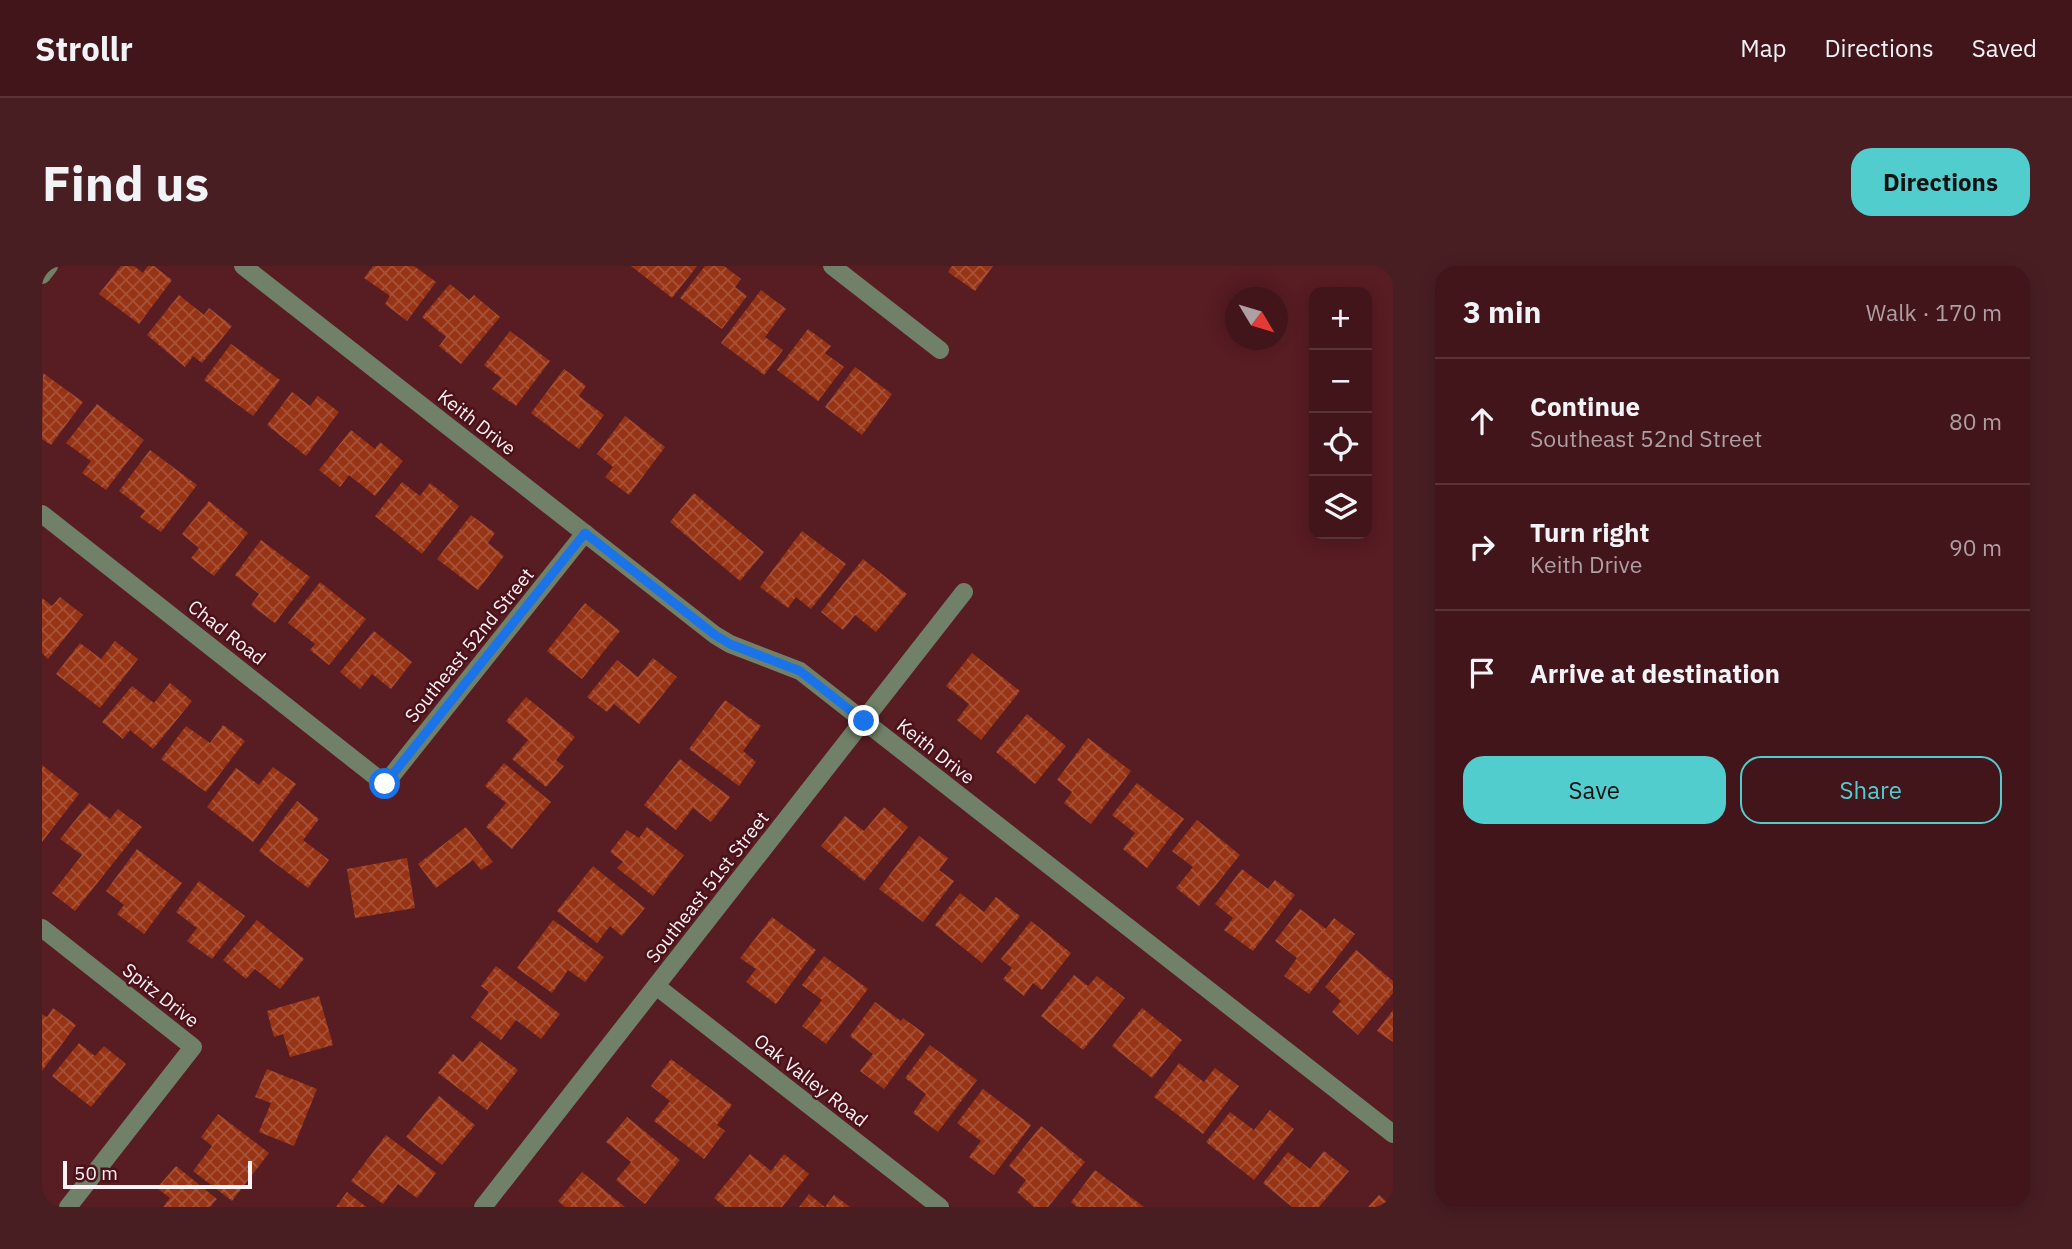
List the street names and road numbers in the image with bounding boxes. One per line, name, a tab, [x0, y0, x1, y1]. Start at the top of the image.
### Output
street label: Keith Drive	[433, 384, 521, 460]
street label: Southeast 52nd Street	[399, 563, 539, 727]
street label: Chad Road	[183, 594, 271, 670]
street label: Keith Drive	[892, 713, 980, 789]
street label: Southeast 51st Street	[640, 806, 774, 968]
street label: Spitz Drive	[118, 958, 204, 1032]
street label: Oak Valley Road	[749, 1028, 873, 1132]

